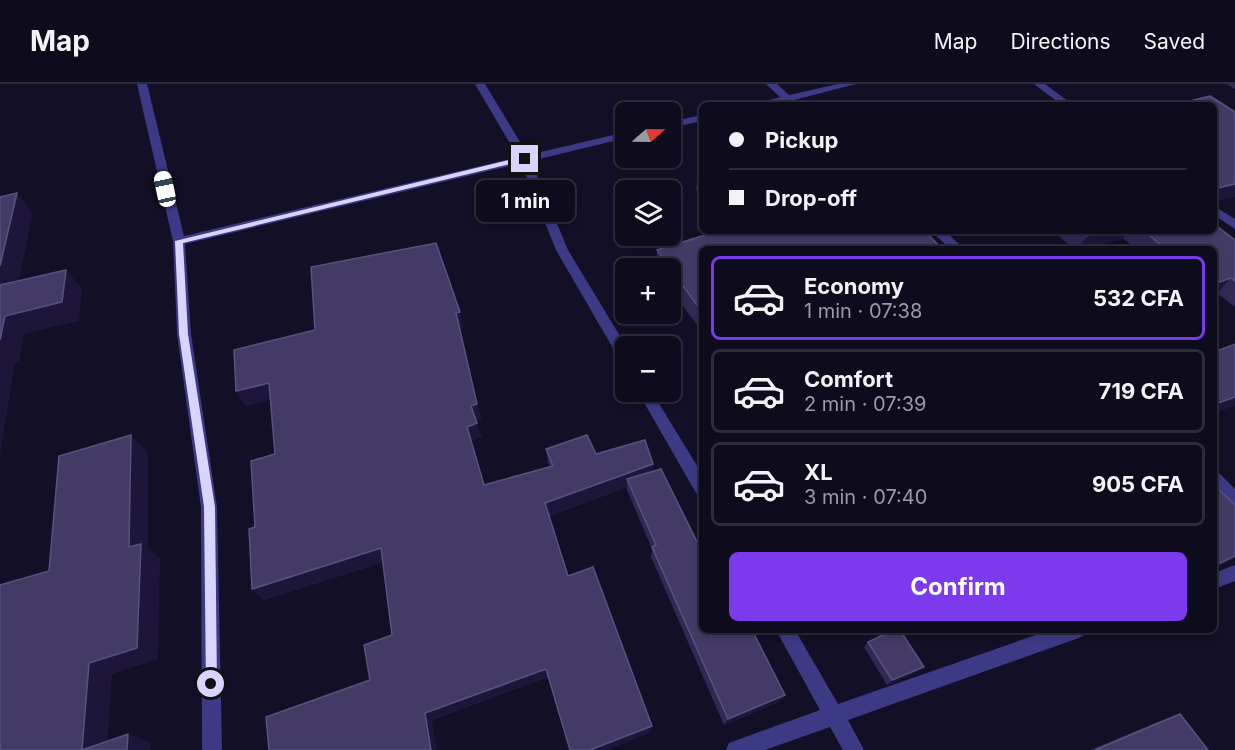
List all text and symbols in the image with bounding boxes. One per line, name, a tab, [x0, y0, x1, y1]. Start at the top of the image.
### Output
text: Map	[30, 24, 90, 58]
text: Map	[934, 29, 977, 54]
text: Directions	[1010, 29, 1111, 54]
text: Saved	[1144, 29, 1205, 54]
north arrow	[615, 102, 681, 168]
map controls	[615, 102, 681, 402]
text: Pickup	[765, 127, 839, 153]
route end	[511, 145, 538, 172]
car	[152, 170, 178, 208]
callout: 1 min	[476, 180, 574, 222]
button: layers	[615, 180, 681, 246]
text: Drop-off	[765, 185, 857, 211]
text: 1 min	[501, 189, 550, 213]
button: +	[615, 258, 681, 324]
icon: car	[732, 271, 786, 325]
text: Economy	[804, 273, 904, 299]
text: 532 CFA	[1093, 285, 1184, 311]
text: 1 min · 07:38	[804, 299, 922, 323]
button: −	[615, 336, 681, 402]
icon: car	[732, 364, 786, 418]
text: Comfort	[804, 366, 893, 392]
text: 719 CFA	[1099, 378, 1184, 404]
text: 2 min · 07:39	[804, 392, 926, 416]
icon: car	[732, 457, 786, 511]
text: XL	[804, 459, 833, 485]
text: 905 CFA	[1092, 471, 1184, 497]
text: 3 min · 07:40	[804, 485, 927, 509]
button: Confirm	[729, 552, 1187, 621]
route start	[197, 670, 224, 697]

